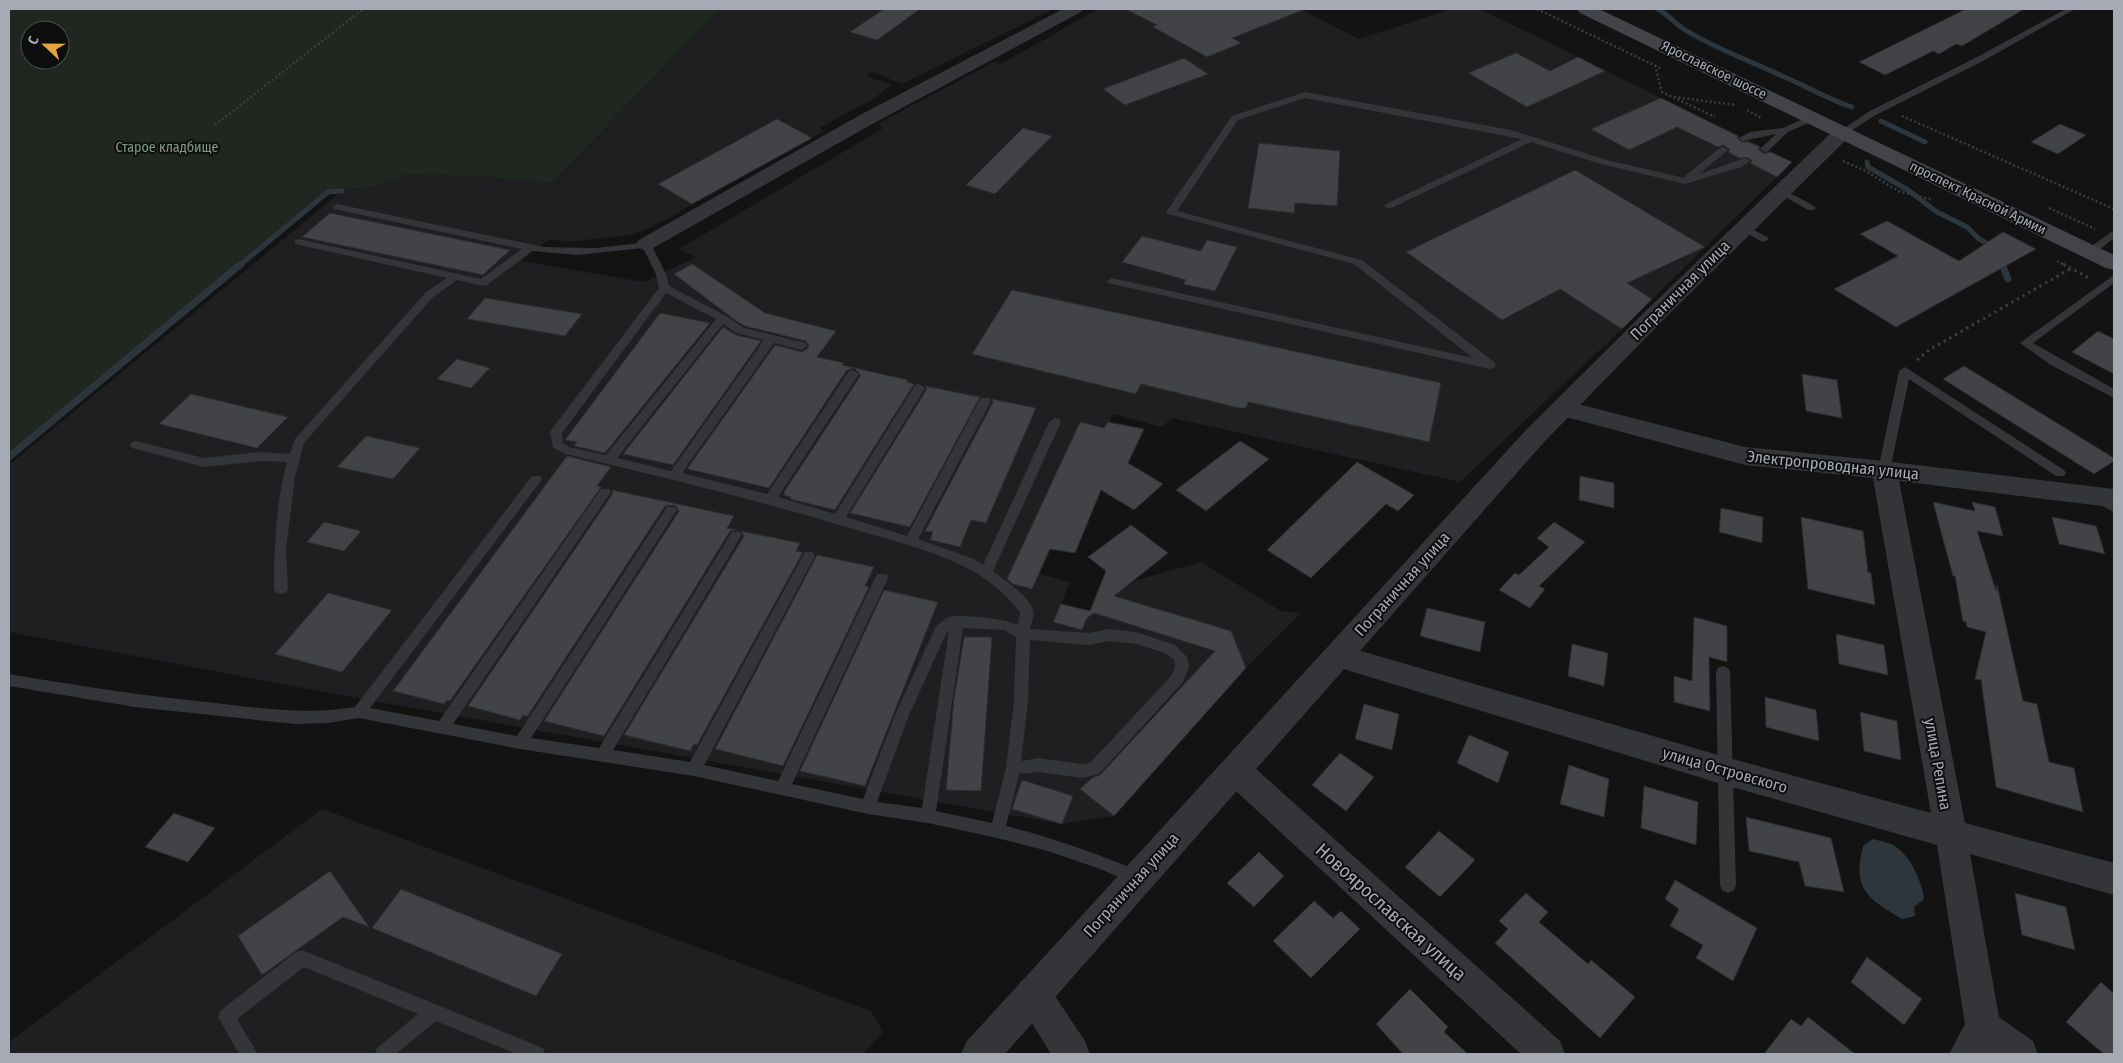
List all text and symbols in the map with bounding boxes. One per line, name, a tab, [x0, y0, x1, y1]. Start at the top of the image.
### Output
north arrow	[20, 20, 70, 70]
text: С	[24, 33, 43, 47]
street label: Ярославское шоссе	[1658, 37, 1770, 103]
park label: Старое кладбище	[116, 139, 218, 156]
street label: проспект Красной Армии	[1907, 158, 2049, 238]
street label: Пограничная улица	[1626, 236, 1734, 344]
street label: Электропроводная улица	[1746, 447, 1920, 483]
street label: Пограничная улица	[1350, 528, 1454, 640]
street label: улица Репина	[1921, 717, 1955, 812]
street label: улица Островского	[1660, 743, 1790, 797]
street label: Пограничная улица	[1079, 829, 1183, 941]
street label: Новоярославская улица	[1311, 838, 1471, 986]

